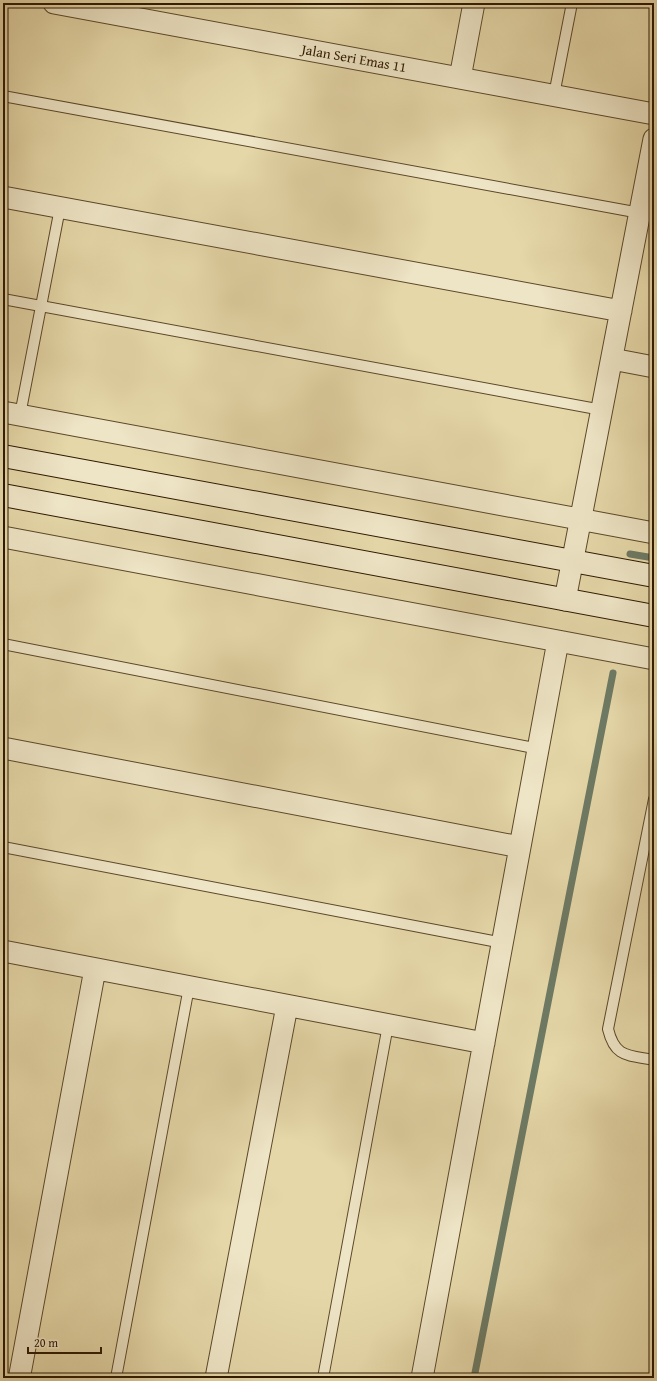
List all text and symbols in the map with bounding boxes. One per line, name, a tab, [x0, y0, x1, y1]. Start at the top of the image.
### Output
street label: Jalan Seri Emas 11	[298, 39, 408, 77]
scale bar	[28, 1329, 101, 1355]
text: 20 m	[34, 1334, 58, 1351]

